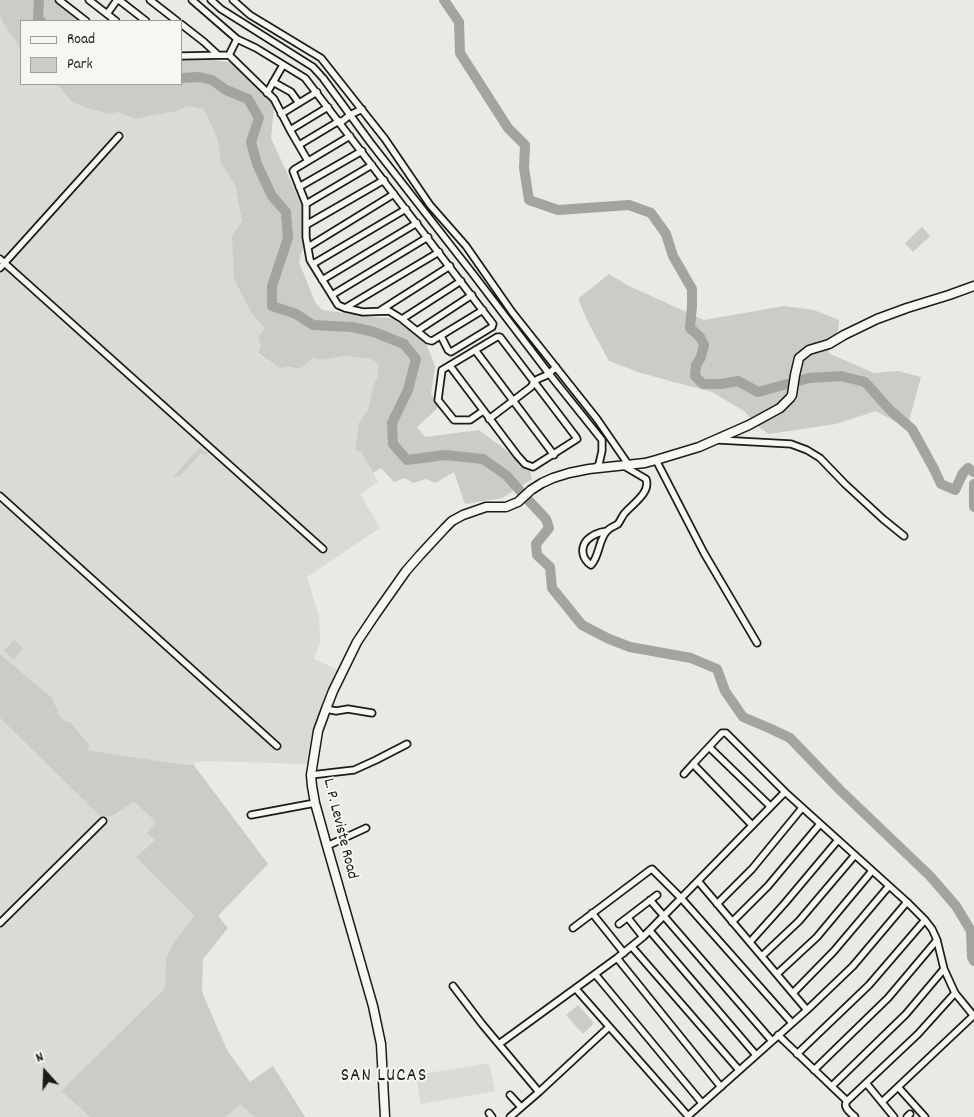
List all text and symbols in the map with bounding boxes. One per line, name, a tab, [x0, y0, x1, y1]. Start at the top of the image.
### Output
legend	[20, 20, 182, 85]
text: Road	[67, 29, 95, 51]
text: Park	[67, 54, 93, 76]
street label: L. P. Leviste Road	[317, 777, 361, 881]
north arrow	[20, 1047, 70, 1097]
text: N	[33, 1047, 47, 1068]
district label: SAN LUCAS	[340, 1066, 428, 1088]

